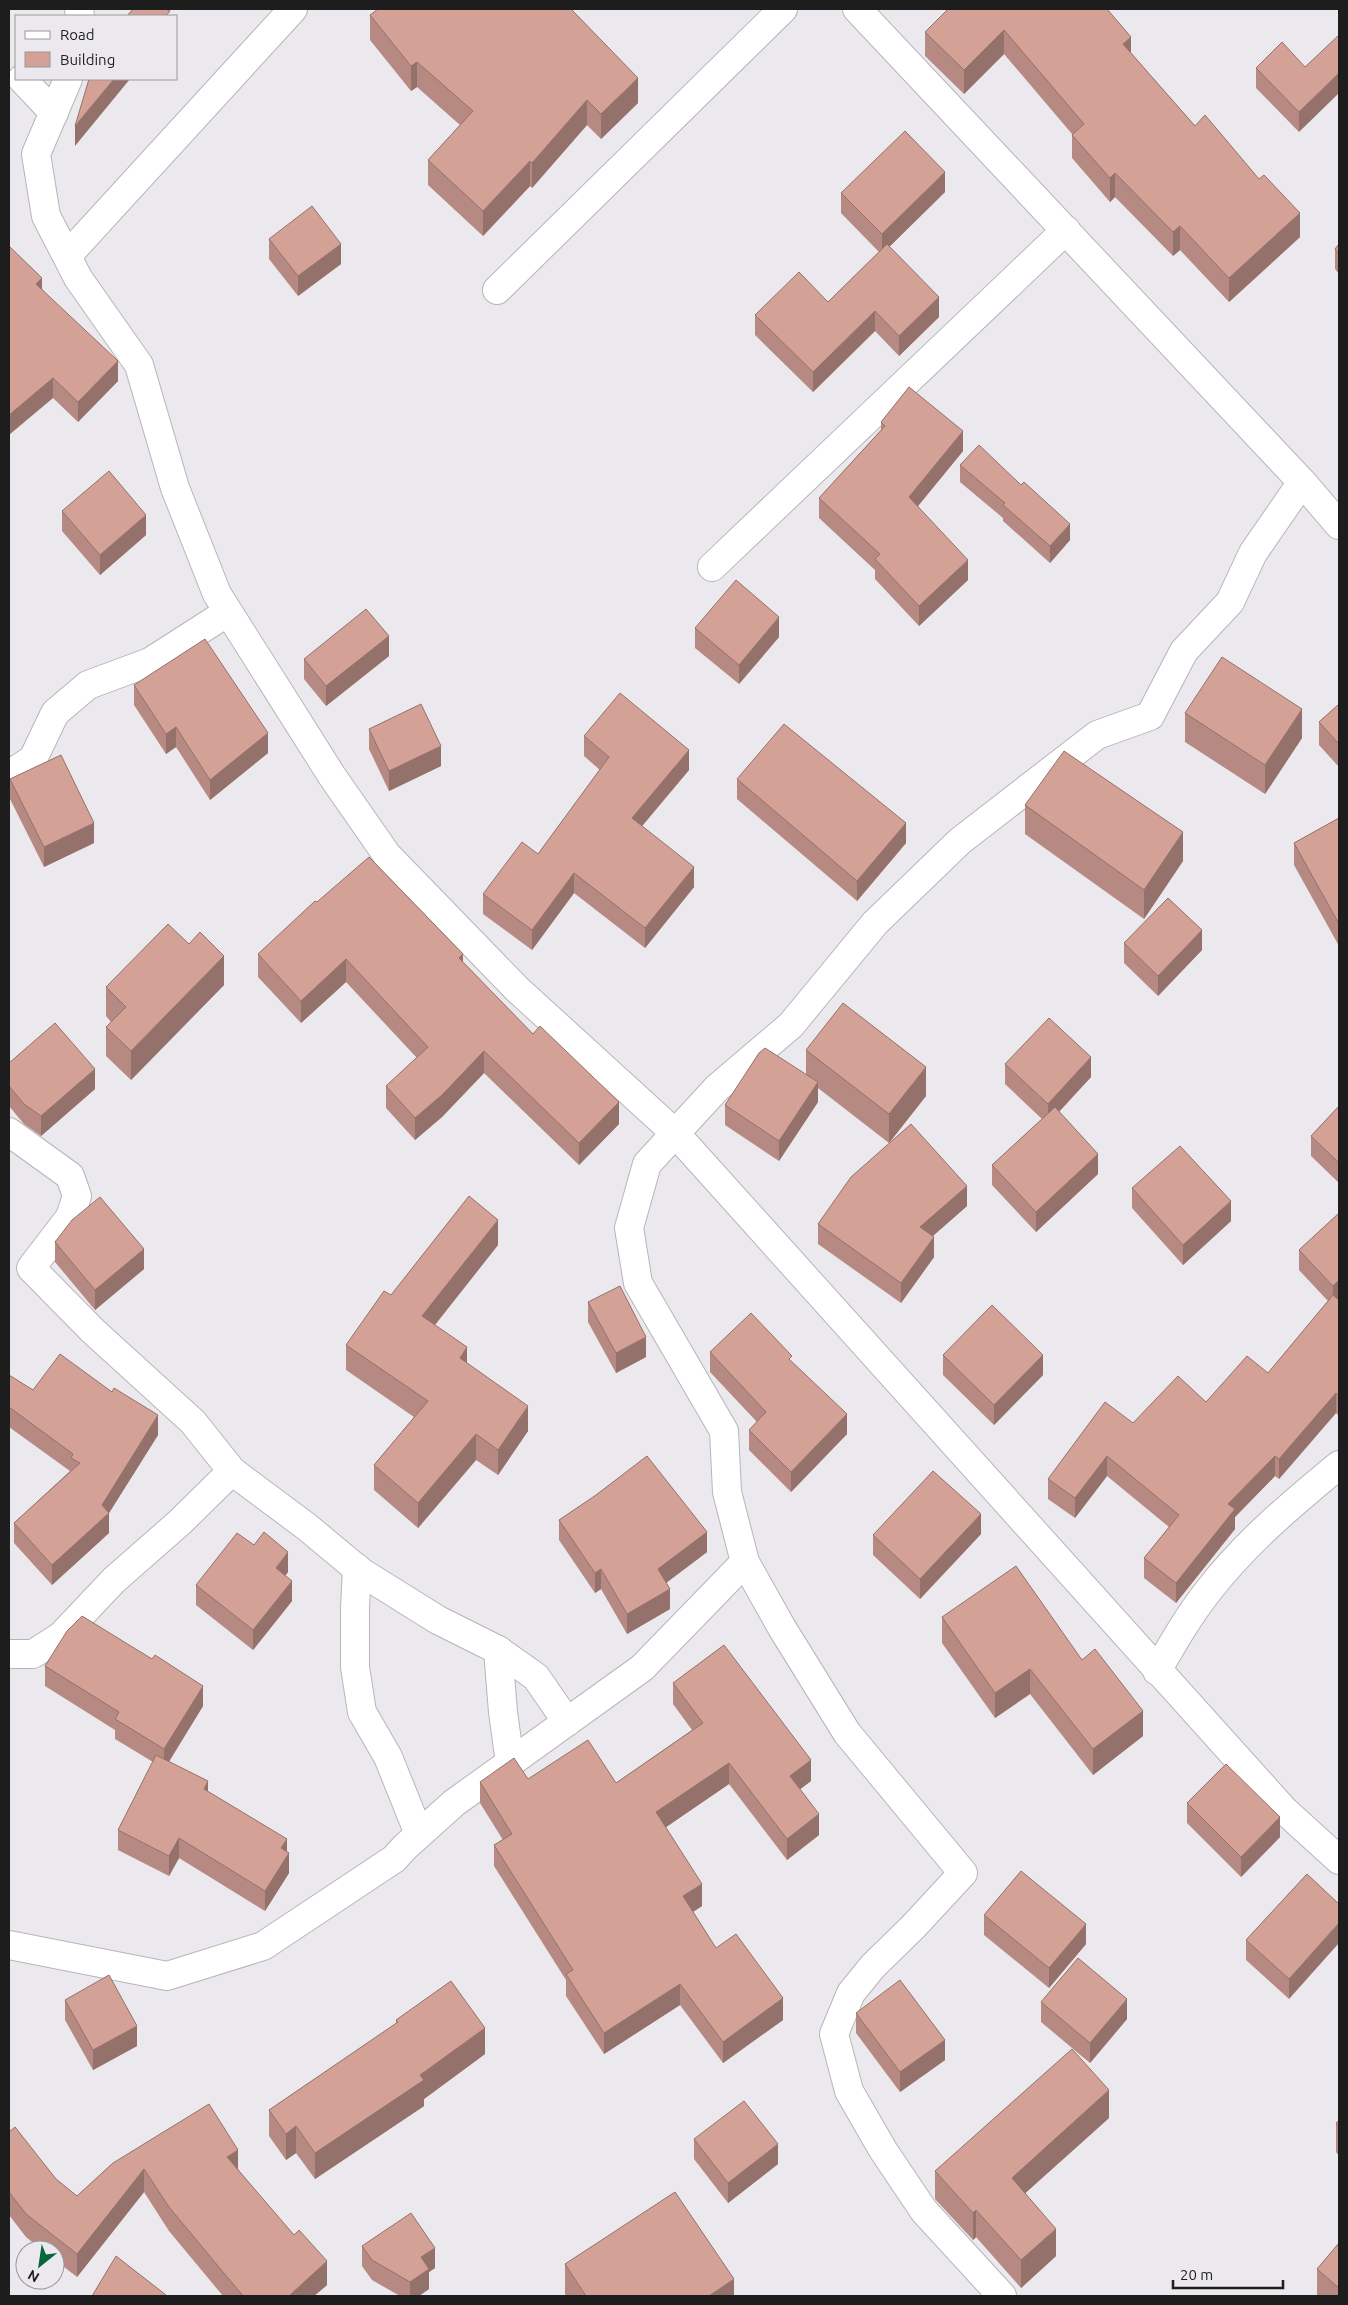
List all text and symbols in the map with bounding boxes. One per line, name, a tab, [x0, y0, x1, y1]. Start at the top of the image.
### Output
legend	[15, 15, 178, 80]
text: Road	[60, 26, 95, 43]
text: Building	[60, 51, 115, 68]
north arrow	[15, 2240, 65, 2290]
scale bar	[1173, 2258, 1283, 2290]
text: 20 m	[1180, 2266, 1213, 2283]
text: N	[25, 2267, 42, 2286]

